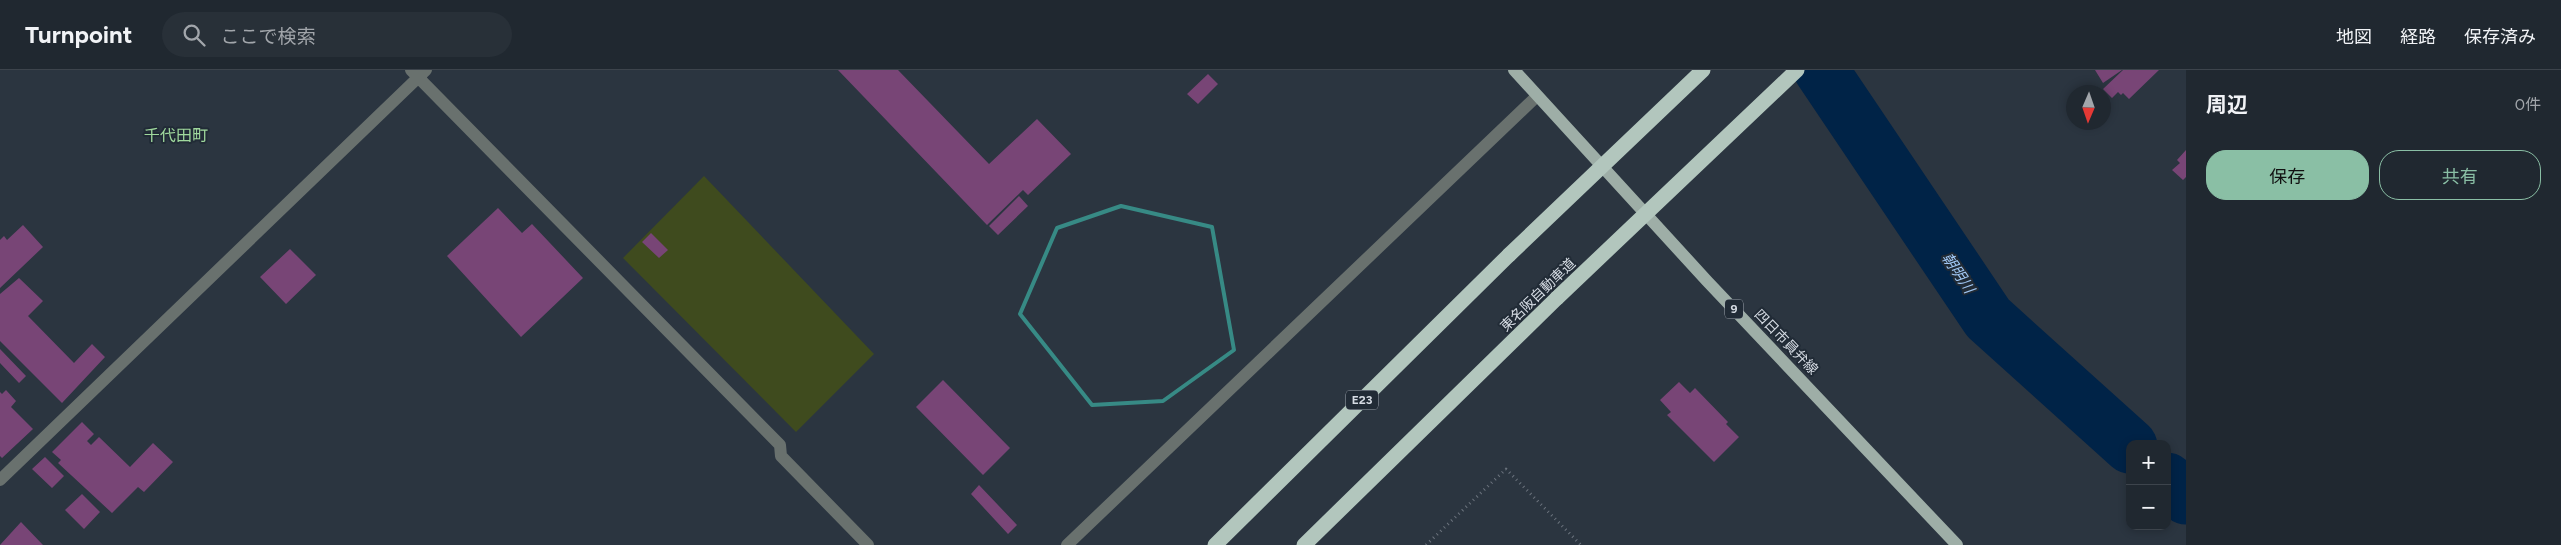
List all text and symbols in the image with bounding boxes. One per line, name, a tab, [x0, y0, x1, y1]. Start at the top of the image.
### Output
search box	[162, 12, 512, 57]
text: Turnpoint	[25, 20, 132, 49]
icon: search	[180, 21, 208, 49]
text: ここで検索	[220, 25, 315, 48]
text: 地図	[2336, 26, 2372, 48]
text: 経路	[2400, 26, 2436, 48]
text: 保存済み	[2464, 26, 2536, 48]
north arrow	[2066, 85, 2111, 130]
text: 周辺	[2206, 92, 2248, 117]
text: 0件	[2515, 95, 2541, 114]
district label: 千代田町	[144, 126, 208, 145]
button: 保存	[2206, 150, 2369, 200]
button: 共有	[2379, 150, 2541, 200]
water label: 朝明川	[1938, 249, 1979, 298]
street label: 東名阪自動車道	[1497, 255, 1579, 335]
road number: 9	[1725, 300, 1743, 318]
street label: 四日市員弁線	[1751, 306, 1821, 378]
road number: E23	[1346, 390, 1378, 410]
map controls	[2126, 440, 2171, 530]
button: +	[2126, 440, 2171, 485]
button: −	[2126, 485, 2171, 530]

